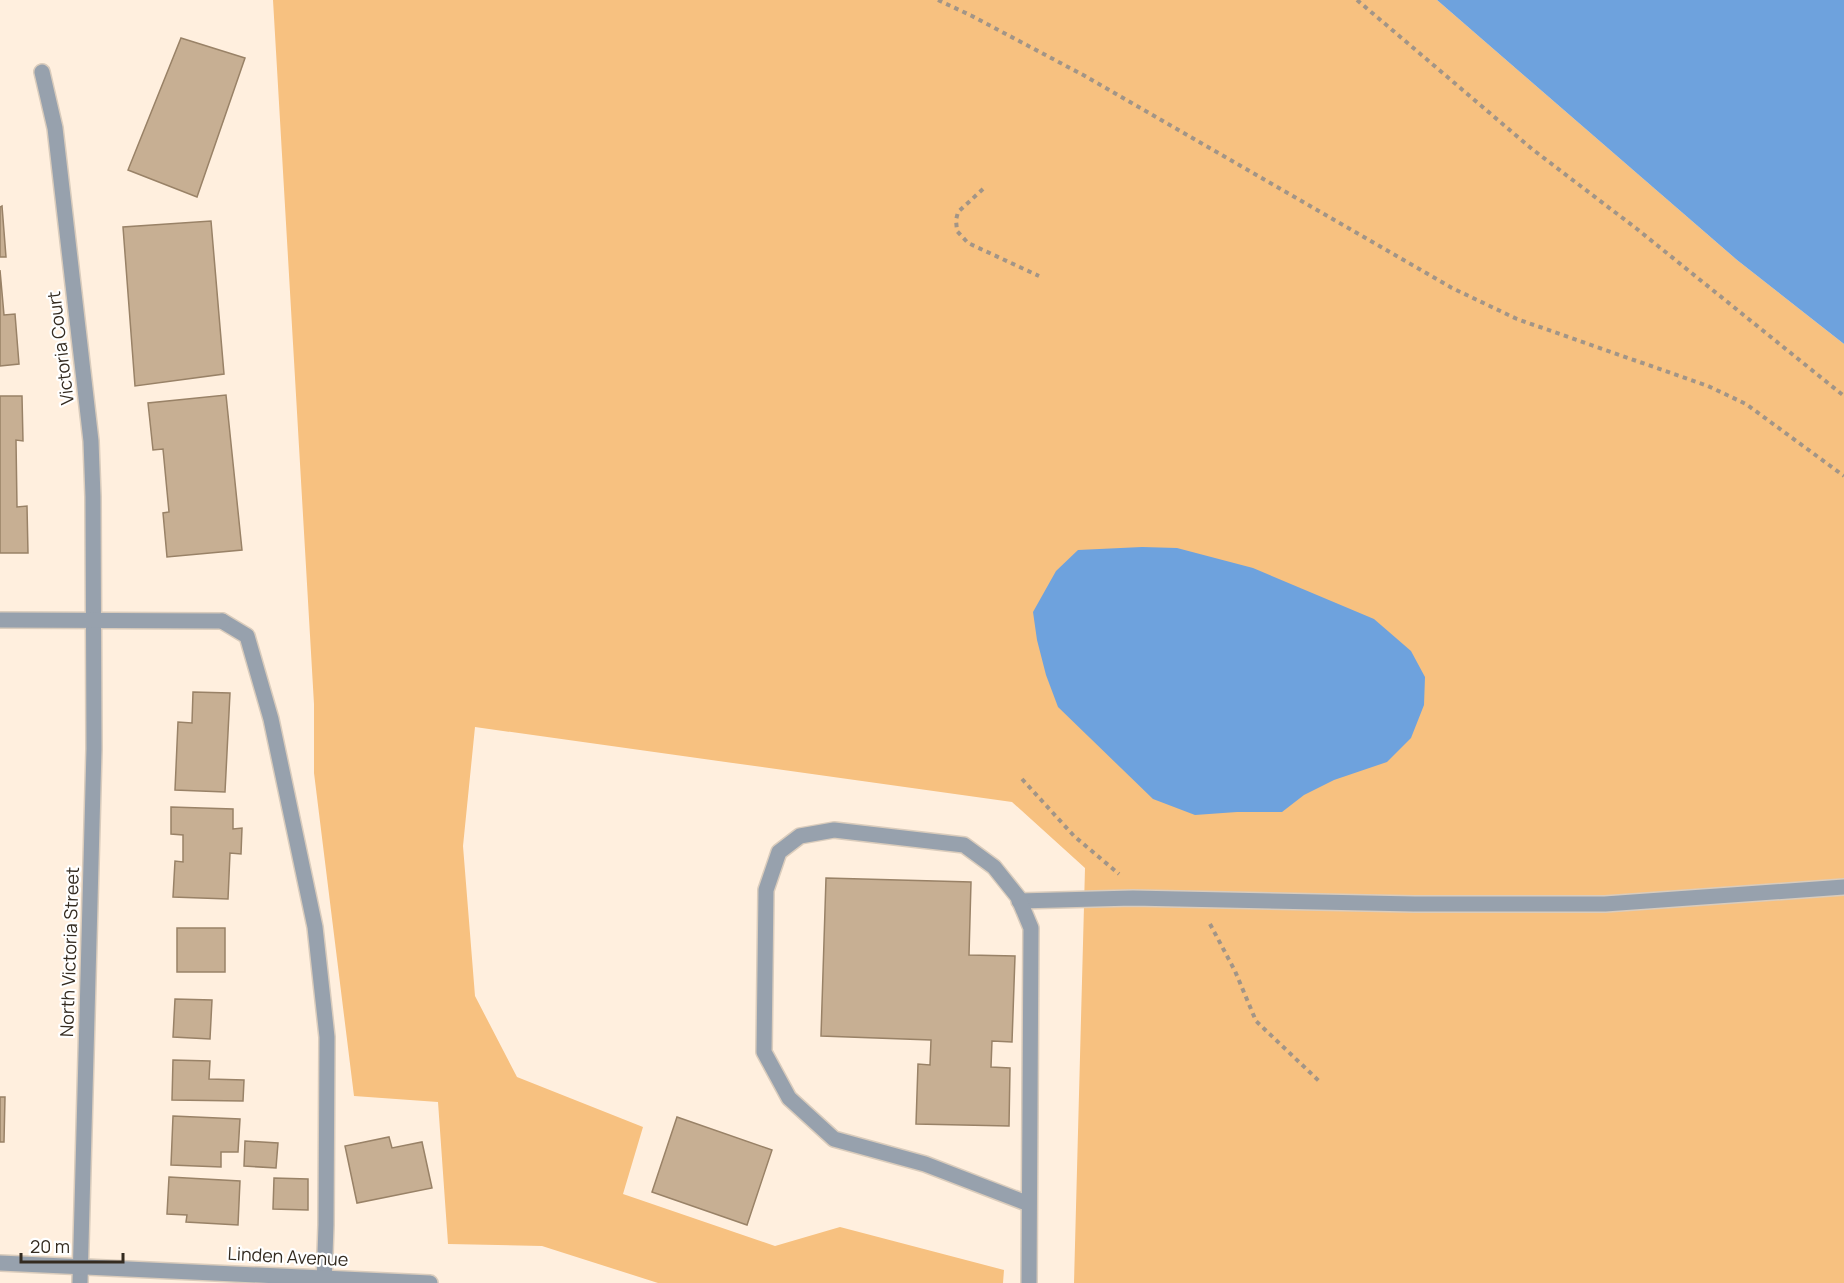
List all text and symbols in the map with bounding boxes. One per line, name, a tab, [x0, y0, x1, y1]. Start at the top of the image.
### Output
street label: Victoria Court	[41, 290, 79, 406]
street label: North Victoria Street	[54, 866, 84, 1037]
scale bar	[21, 1226, 123, 1264]
text: 20 m	[30, 1234, 70, 1258]
street label: Linden Avenue	[227, 1241, 349, 1271]

